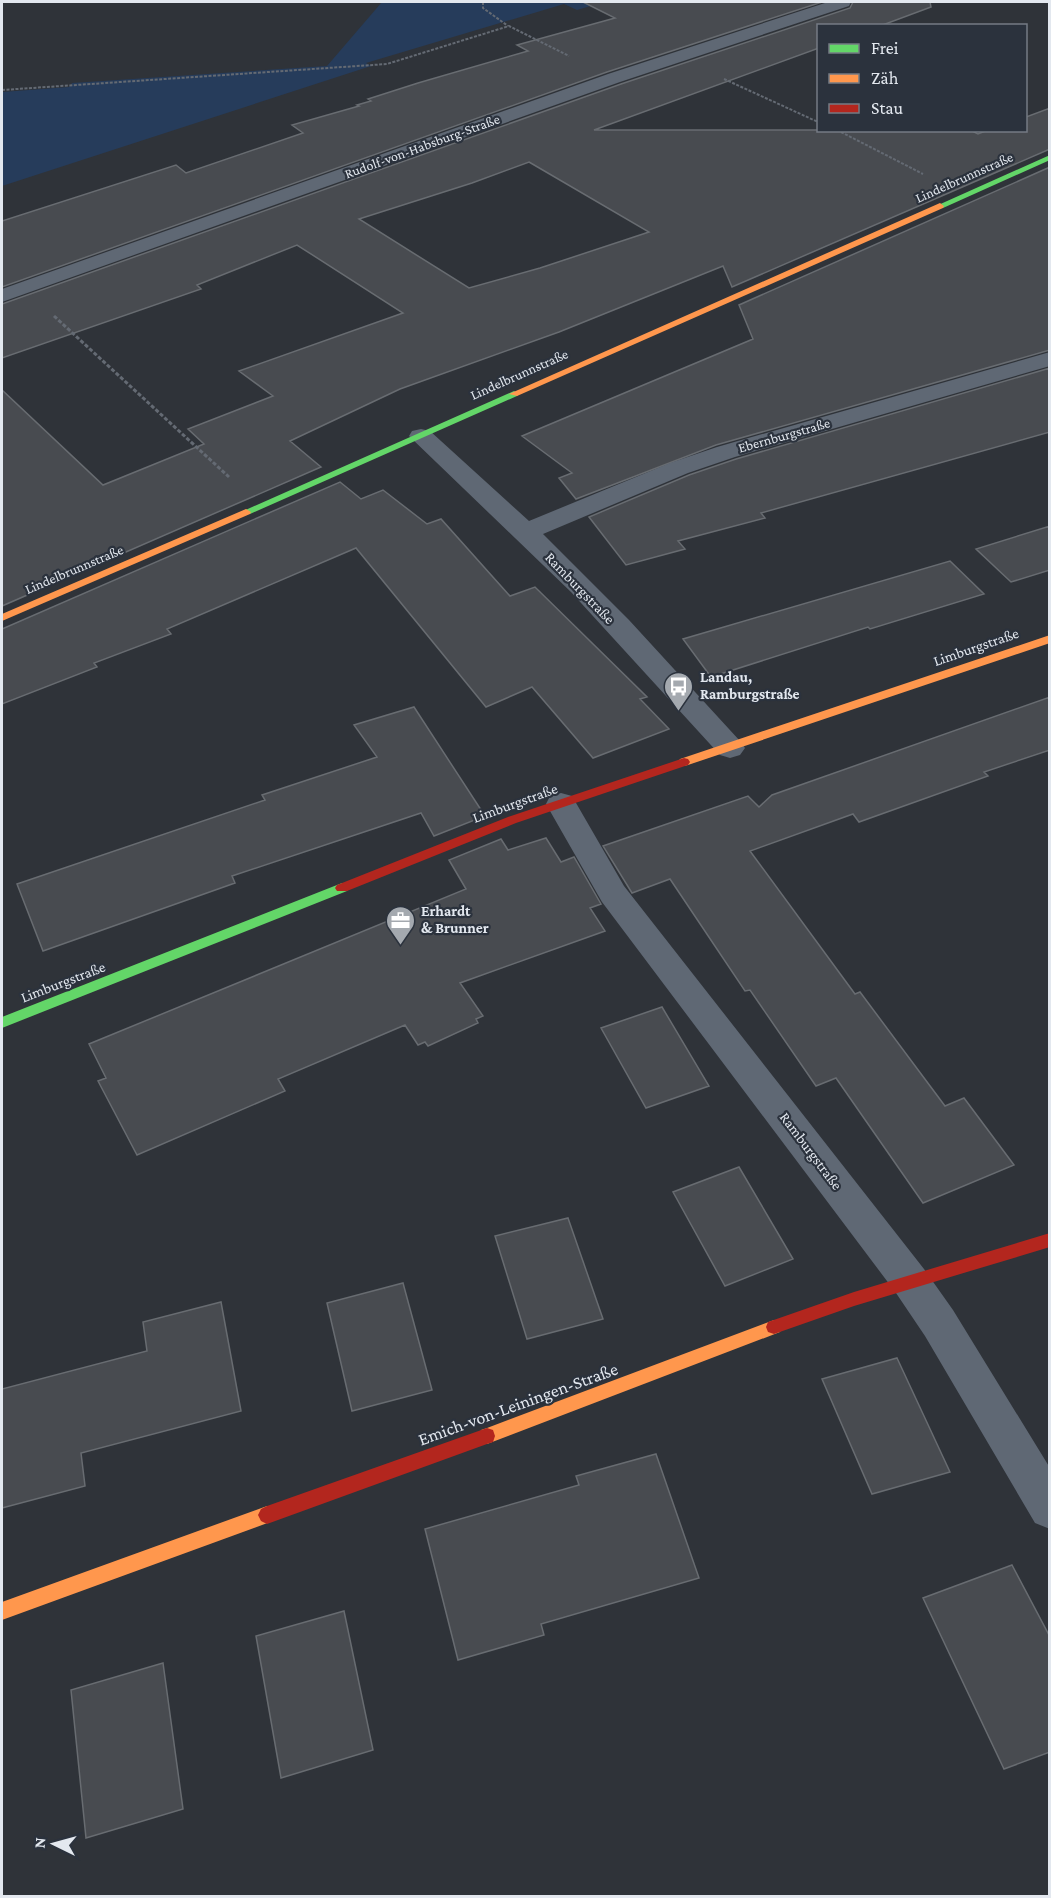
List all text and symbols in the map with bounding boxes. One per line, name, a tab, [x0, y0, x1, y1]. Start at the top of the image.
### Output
legend	[817, 24, 1027, 132]
text: Frei	[871, 38, 899, 58]
text: Zäh	[871, 68, 899, 88]
text: Stau	[871, 98, 904, 118]
street label: Rudolf-von-Habsburg-Straße	[342, 110, 502, 182]
street label: Lindelbrunnstraße	[913, 148, 1015, 206]
street label: Lindelbrunnstraße	[468, 345, 570, 403]
street label: Ebernburgstraße	[736, 414, 832, 456]
street label: Lindelbrunnstraße	[22, 541, 126, 597]
street label: Ramburgstraße	[541, 549, 618, 628]
street label: Limburgstraße	[931, 625, 1021, 670]
place label: Landau, Ramburgstraße	[700, 669, 800, 702]
bus stop icon: Landau, Ramburgstraße	[663, 670, 695, 712]
street label: Limburgstraße	[470, 780, 560, 827]
place label: Erhardt & Brunner	[421, 903, 489, 936]
office icon: Erhardt & Brunner	[384, 904, 416, 946]
street label: Limburgstraße	[19, 958, 108, 1006]
street label: Ramburgstraße	[776, 1109, 846, 1194]
street label: Emich-von-Leiningen-Straße	[416, 1359, 621, 1449]
north arrow	[24, 1814, 84, 1874]
text: N	[31, 1836, 49, 1849]

